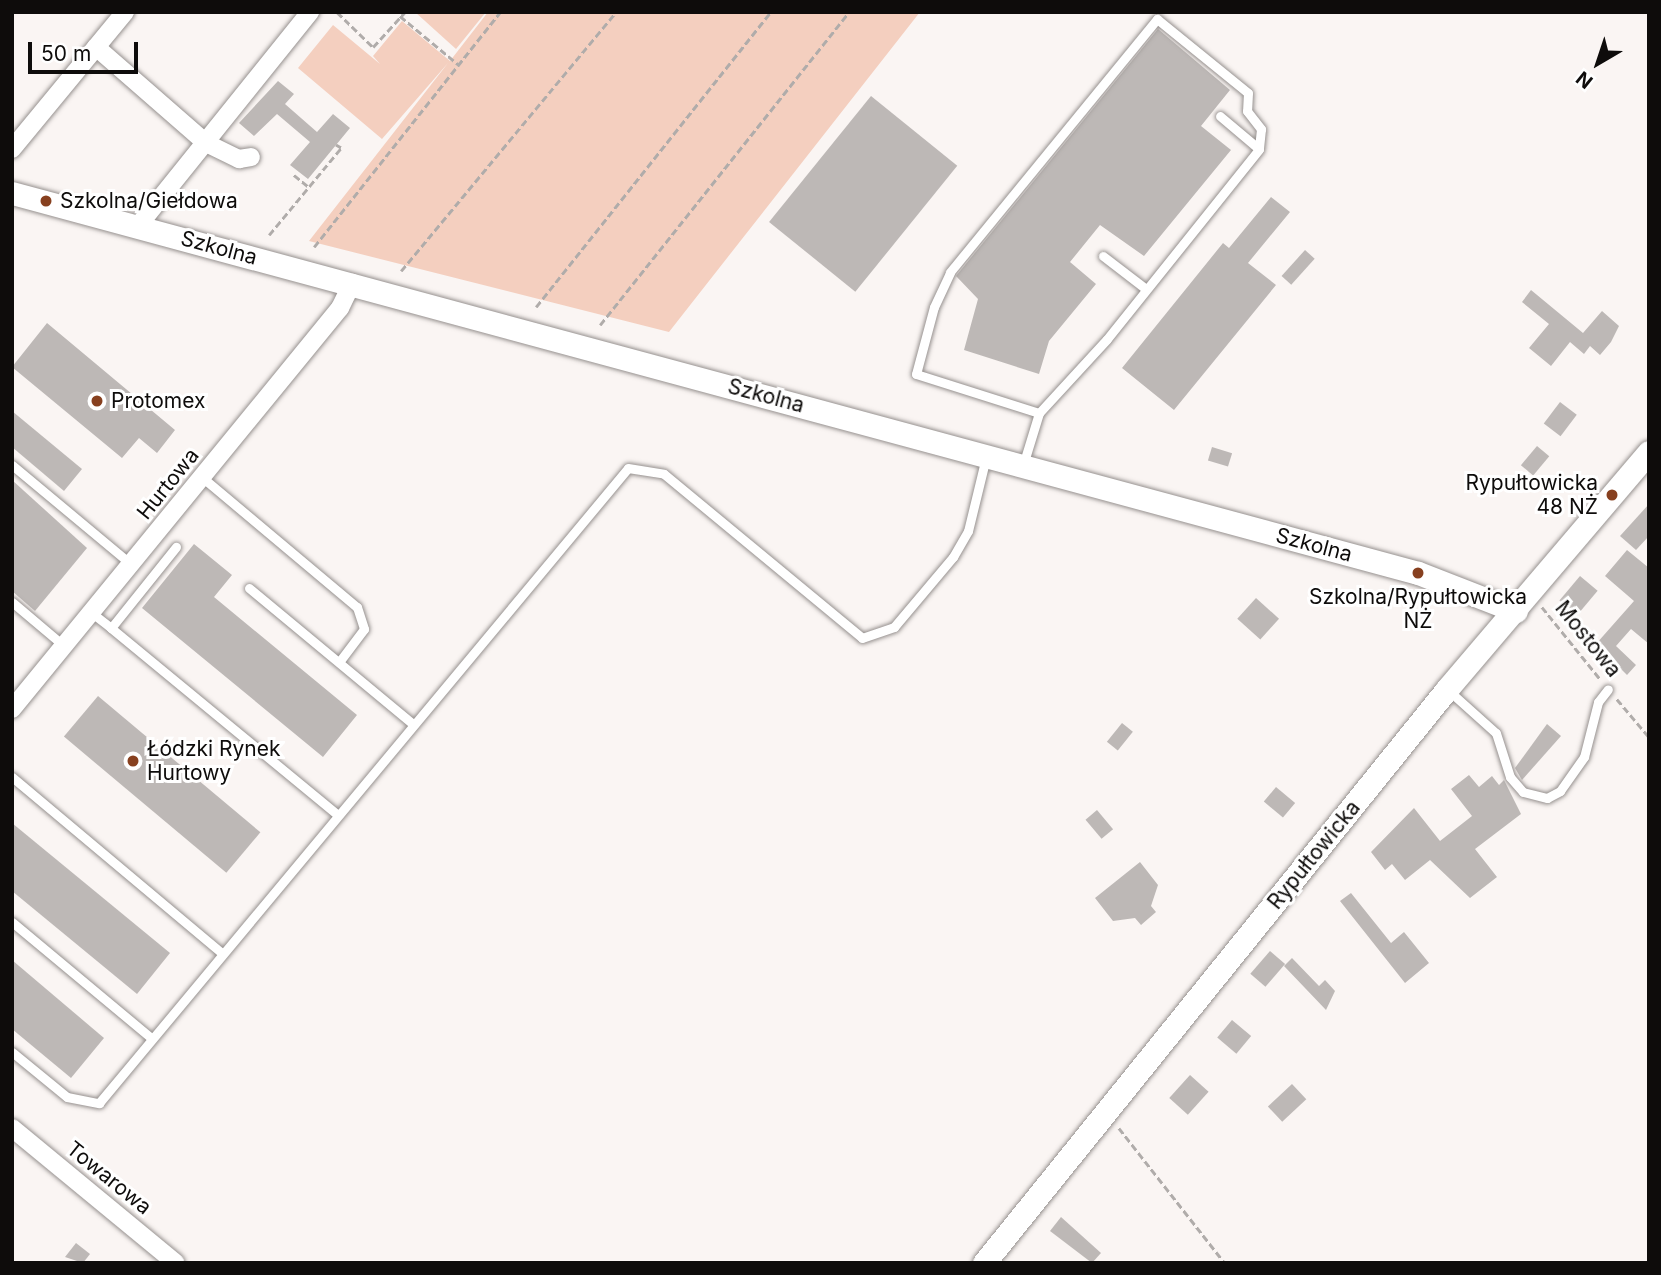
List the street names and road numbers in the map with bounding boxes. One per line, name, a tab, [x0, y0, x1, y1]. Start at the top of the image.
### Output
street label: Szkolna	[178, 226, 260, 270]
street label: Szkolna	[725, 374, 807, 418]
street label: Hurtowa	[132, 443, 204, 525]
street label: Szkolna	[1273, 523, 1355, 567]
street label: Mostowa	[1550, 596, 1626, 682]
street label: Rypułtowicka	[1263, 796, 1365, 914]
street label: Towarowa	[61, 1136, 157, 1220]

